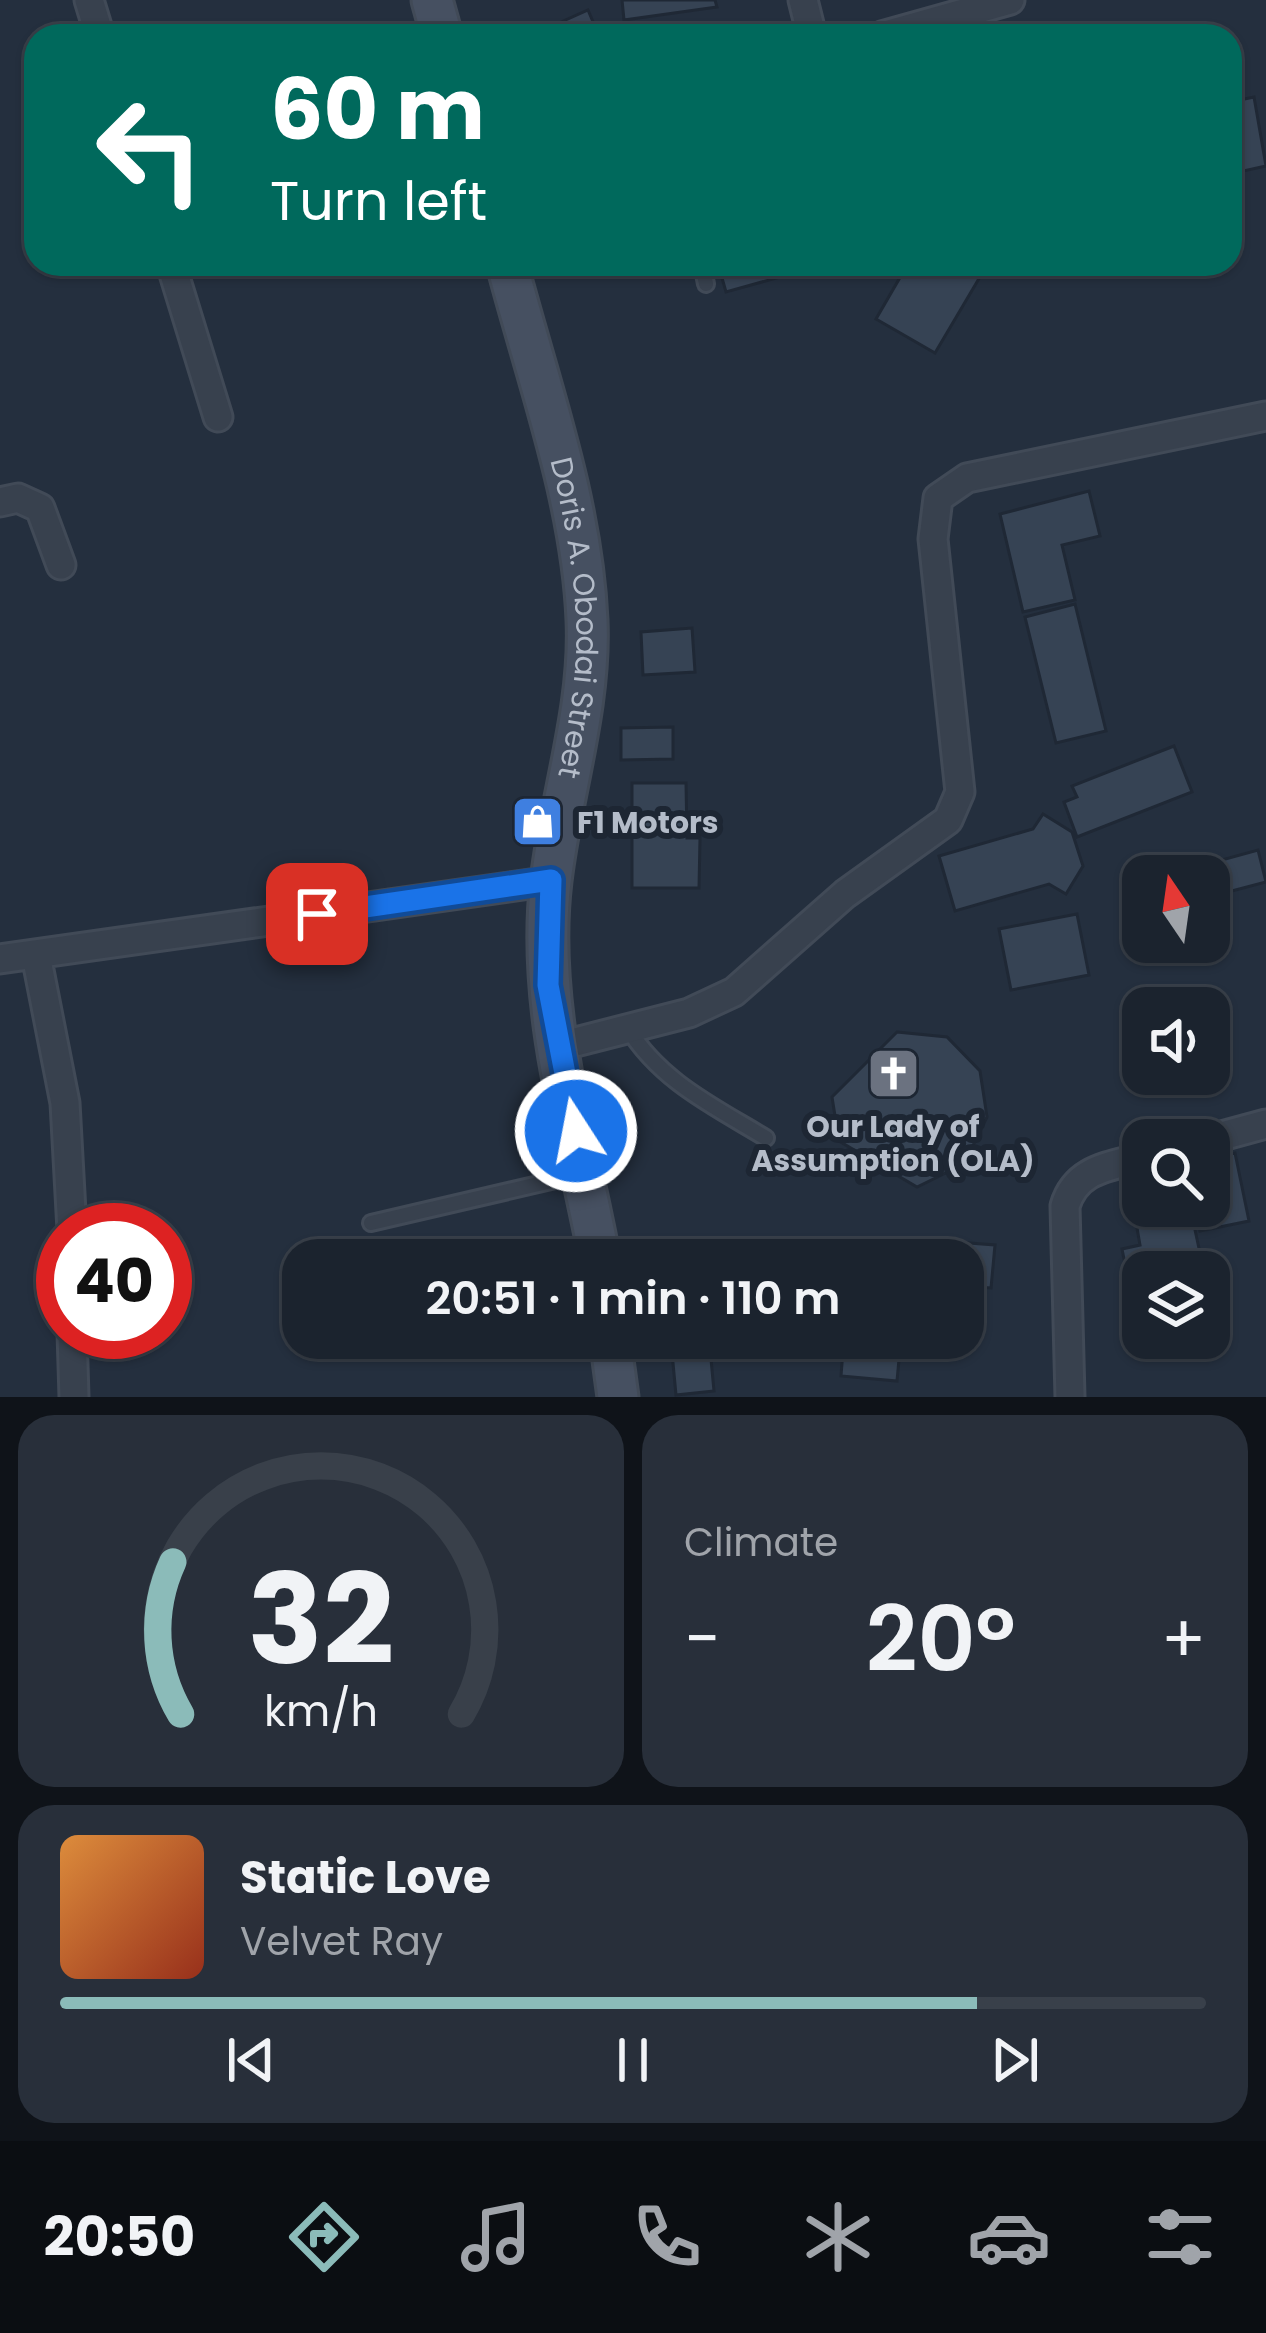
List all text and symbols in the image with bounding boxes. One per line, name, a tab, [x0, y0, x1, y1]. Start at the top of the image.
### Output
text: 60 m	[270, 51, 485, 168]
icon: left	[72, 72, 228, 228]
text: Turn left	[270, 163, 487, 239]
street label: Doris A. Obodai Street	[540, 452, 609, 782]
shop icon: F1 Motors	[510, 794, 566, 850]
place label: F1 Motors	[577, 801, 719, 844]
north arrow	[1122, 855, 1230, 963]
map controls	[1122, 855, 1230, 1359]
pin	[266, 863, 368, 965]
icon: arrive	[284, 881, 350, 947]
button: sound	[1122, 987, 1230, 1095]
church icon: Our Lady of Assumption (OLA)	[865, 1046, 921, 1102]
position arrow	[513, 1068, 639, 1194]
place label: Our Lady of Assumption (OLA)	[751, 1105, 1035, 1182]
button: search	[1122, 1119, 1230, 1227]
speed limit sign: 40	[36, 1203, 192, 1359]
button: layers	[1122, 1251, 1230, 1359]
text: 20:51 · 1 min · 110 m	[425, 1267, 841, 1330]
text: Climate	[684, 1515, 838, 1570]
text: 32	[248, 1532, 394, 1707]
text: 20°	[866, 1576, 1016, 1703]
text: −	[684, 1593, 720, 1685]
text: +	[1161, 1593, 1206, 1685]
text: km/h	[264, 1681, 378, 1741]
text: Static Love	[240, 1846, 491, 1909]
text: Velvet Ray	[240, 1914, 443, 1969]
icon: previous	[218, 2027, 284, 2093]
icon: pause	[600, 2027, 666, 2093]
icon: next	[982, 2027, 1048, 2093]
icon: directions	[282, 2195, 366, 2279]
icon: music	[454, 2195, 538, 2279]
icon: phone	[625, 2195, 709, 2279]
icon: climate	[796, 2195, 880, 2279]
icon: car	[967, 2195, 1051, 2279]
icon: filters	[1138, 2195, 1222, 2279]
text: 20:50	[44, 2199, 195, 2275]

